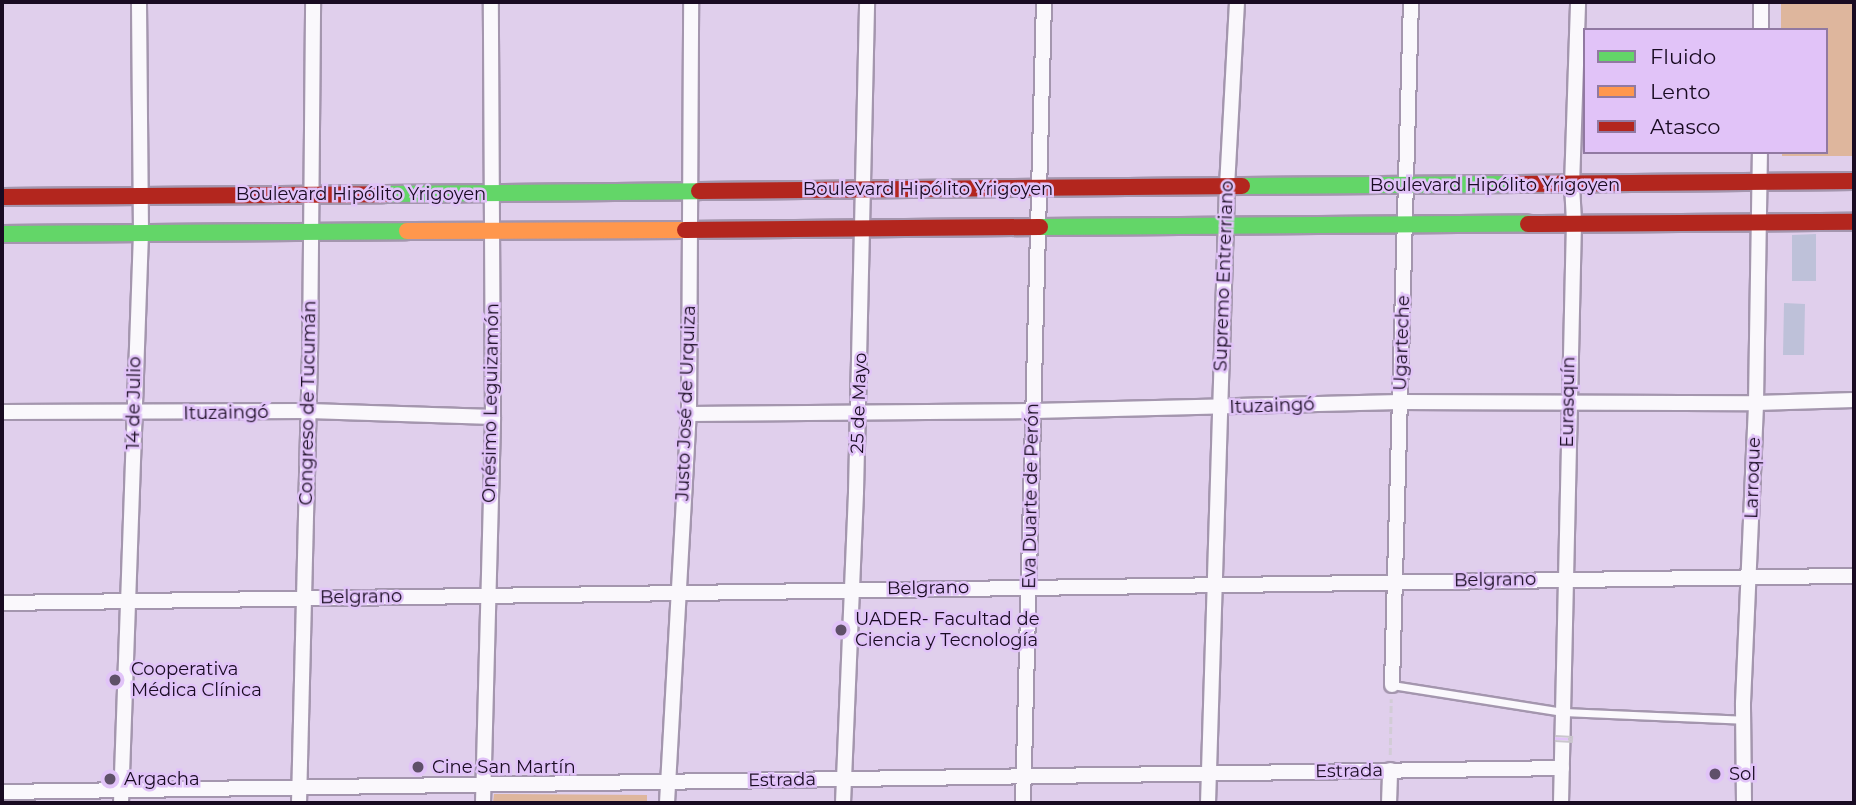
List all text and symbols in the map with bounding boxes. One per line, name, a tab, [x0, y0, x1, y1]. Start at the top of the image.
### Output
legend	[1583, 28, 1828, 154]
text: Fluido	[1650, 44, 1716, 69]
text: Lento	[1650, 79, 1710, 104]
text: Atasco	[1650, 114, 1721, 139]
street label: Boulevard Hipólito Yrigoyen	[1370, 174, 1620, 196]
street label: Boulevard Hipólito Yrigoyen	[803, 178, 1053, 200]
street label: Supremo Entrerriano	[1210, 180, 1238, 372]
street label: Boulevard Hipólito Yrigoyen	[236, 183, 486, 205]
street label: Ugarteche	[1390, 295, 1414, 391]
street label: Congreso de Tucumán	[295, 300, 321, 506]
street label: Onésimo Leguizamón	[478, 303, 504, 503]
street label: Justo José de Urquiza	[672, 305, 700, 501]
street label: 25 de Mayo	[846, 352, 872, 454]
street label: 14 de Julio	[122, 356, 146, 450]
street label: Eurasquín	[1556, 356, 1580, 448]
street label: Ituzaingó	[1229, 394, 1315, 418]
street label: Ituzaingó	[183, 401, 269, 425]
street label: Eva Duarte de Perón	[1019, 403, 1043, 589]
street label: Larroque	[1741, 437, 1765, 519]
street label: Belgrano	[1454, 568, 1536, 592]
street label: Belgrano	[887, 576, 969, 600]
street label: Belgrano	[320, 585, 402, 609]
place label: UADER- Facultad de Ciencia y Tecnología	[855, 609, 1040, 652]
marker: UADER- Facultad de Ciencia y Tecnología	[833, 622, 849, 638]
place label: Cooperativa Médica Clínica	[131, 659, 262, 702]
marker: Cooperativa Médica Clínica	[105, 670, 125, 690]
place label: Cine San Martín	[432, 756, 576, 778]
marker: Cine San Martín	[410, 759, 426, 775]
street label: Estrada	[1315, 760, 1383, 782]
place label: Sol	[1729, 763, 1756, 785]
marker: Sol	[1707, 766, 1723, 782]
place label: Argacha	[124, 768, 200, 790]
street label: Estrada	[748, 769, 816, 791]
marker: Argacha	[102, 771, 118, 787]

